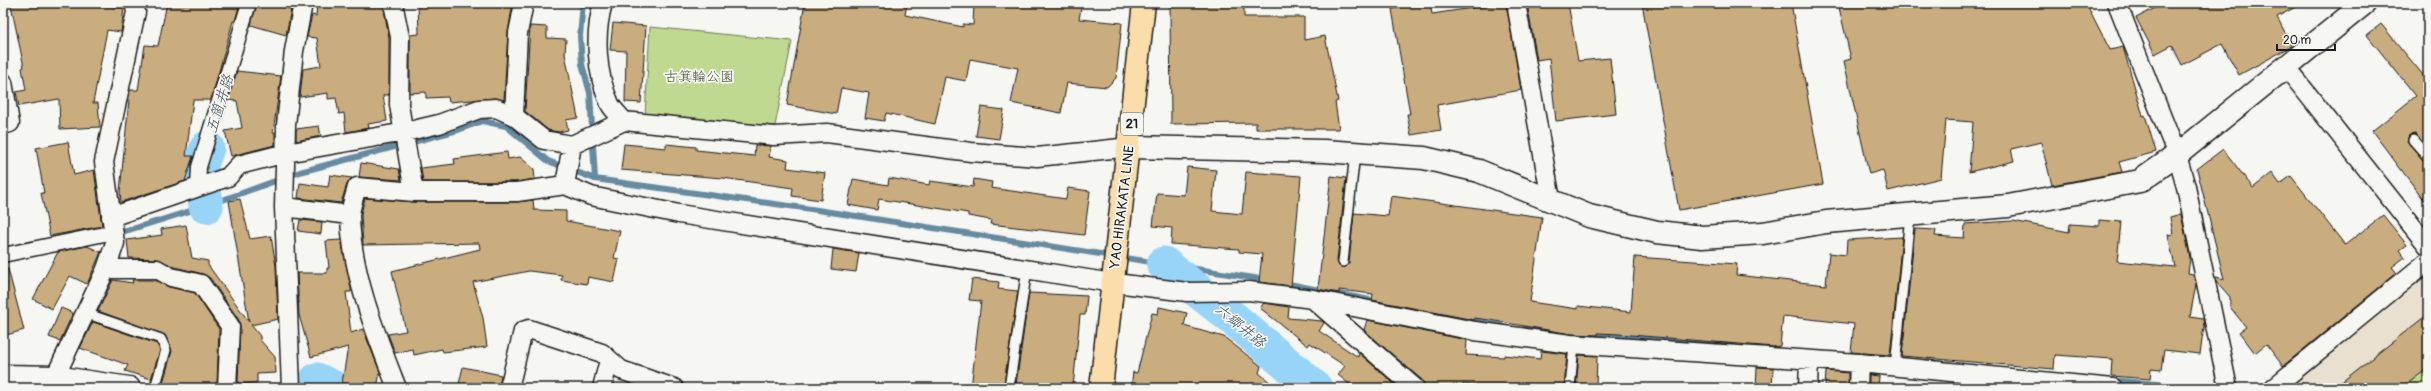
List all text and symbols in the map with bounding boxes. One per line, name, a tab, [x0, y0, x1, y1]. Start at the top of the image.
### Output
scale bar	[2277, 26, 2335, 52]
text: 20 m	[2283, 33, 2312, 48]
park label: 古箕輪公園	[664, 68, 734, 85]
water label: 五箇井路	[202, 72, 238, 135]
road number: 21	[1121, 113, 1143, 135]
street label: YAO HIRAKATA LINE	[1106, 145, 1138, 270]
water label: 六郷井路	[1211, 300, 1270, 353]

